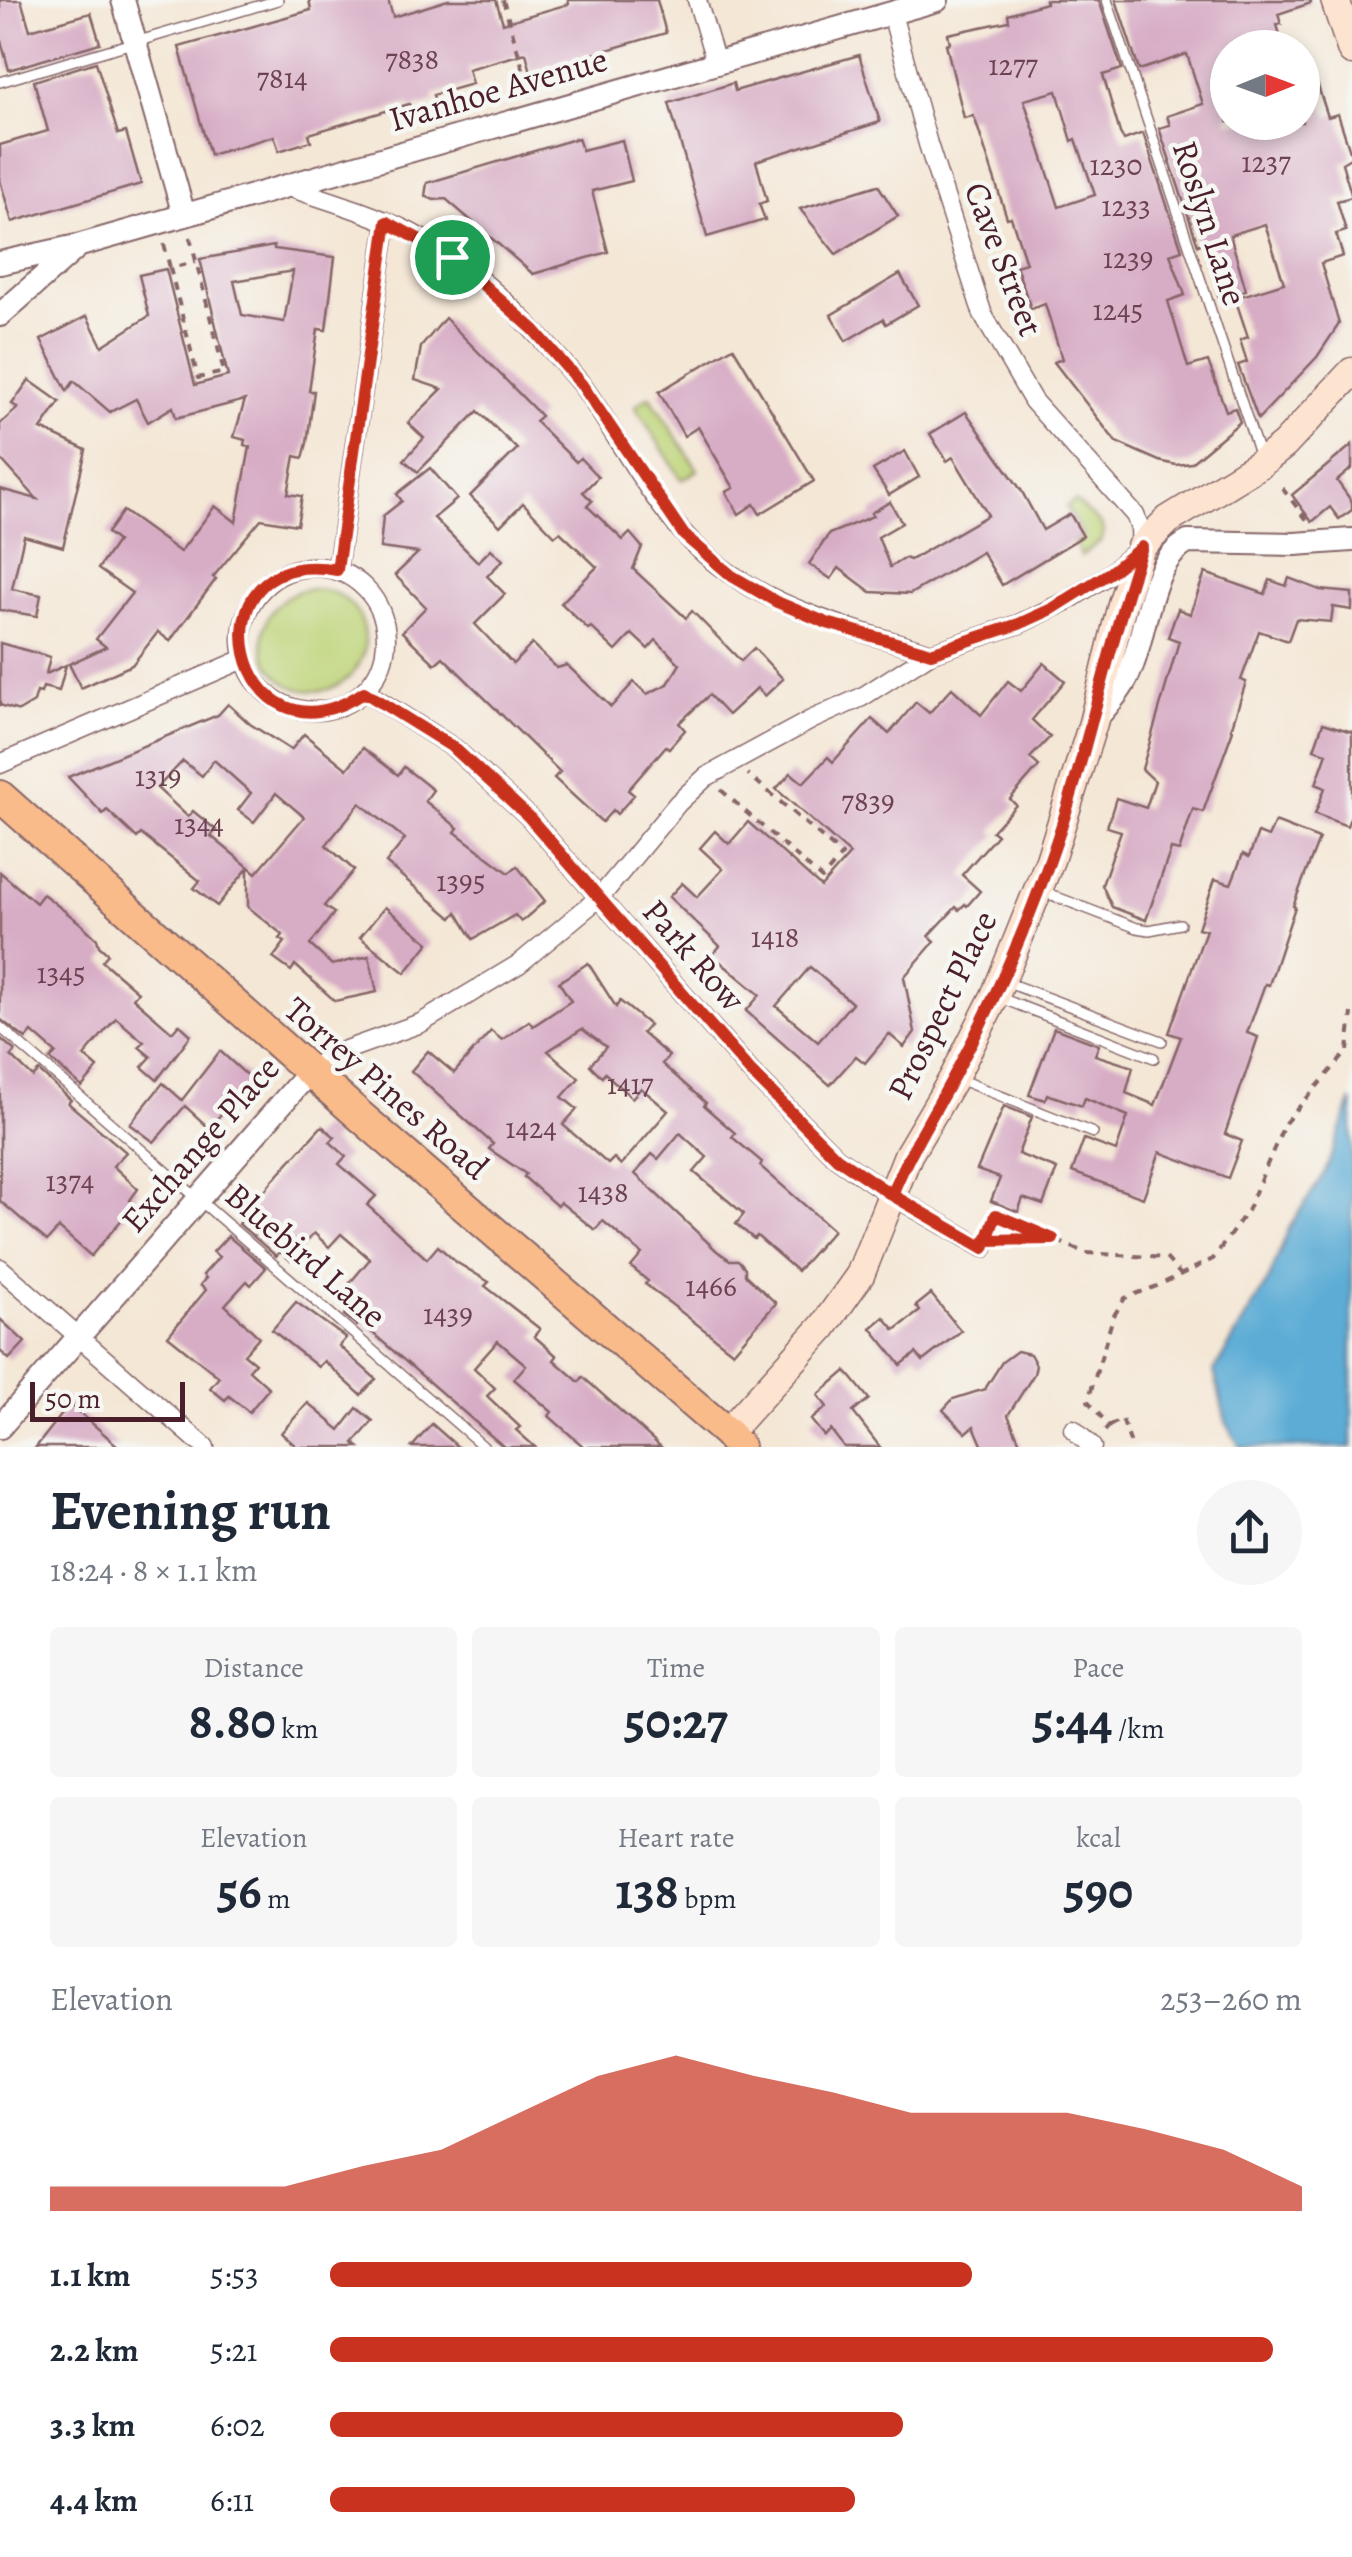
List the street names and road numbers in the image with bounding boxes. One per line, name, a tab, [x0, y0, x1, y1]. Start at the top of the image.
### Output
street label: Ivanhoe Avenue	[383, 35, 613, 143]
street label: Roslyn Lane	[1161, 134, 1259, 312]
street label: Cave Street	[953, 175, 1055, 343]
street label: Park Row	[632, 888, 756, 1022]
street label: Prospect Place	[875, 902, 1009, 1108]
street label: Torrey Pines Road	[274, 986, 500, 1190]
street label: Exchange Place	[110, 1045, 290, 1243]
street label: Bluebird Lane	[215, 1171, 397, 1339]

